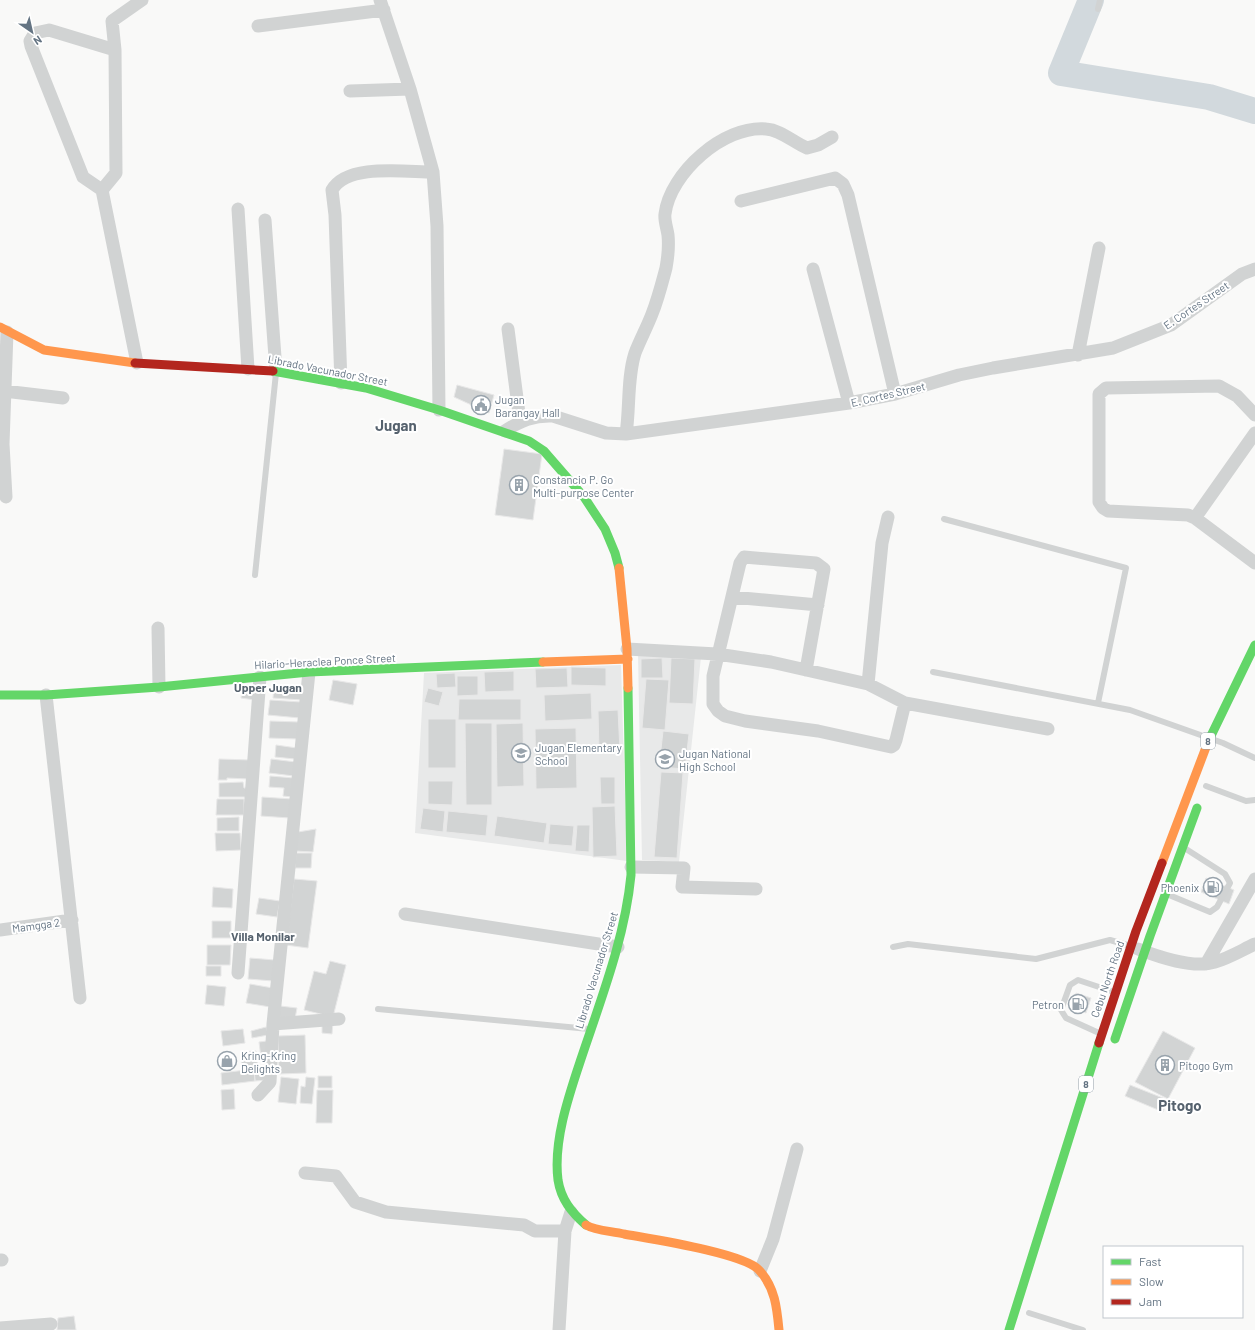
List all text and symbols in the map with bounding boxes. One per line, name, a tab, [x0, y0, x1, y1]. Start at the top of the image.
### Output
north arrow	[12, 12, 52, 52]
text: N	[31, 33, 45, 48]
street label: E. Cortes Street	[1161, 278, 1231, 332]
street label: Librado Vacunador Street	[267, 352, 389, 388]
street label: E. Cortes Street	[850, 379, 926, 409]
place label: Jugan Barangay Hall	[495, 393, 560, 419]
public building icon: Jugan Barangay Hall	[470, 394, 492, 416]
district label: Jugan	[375, 416, 417, 434]
place label: Constancio P. Go Multi-purpose Center	[533, 473, 634, 499]
building icon: Constancio P. Go Multi-purpose Center	[508, 474, 530, 496]
street label: Hilario-Heraclea Ponce Street	[254, 651, 396, 671]
district label: Upper Jugan	[234, 680, 302, 694]
road number: 8	[1201, 733, 1215, 749]
place label: Jugan Elementary School	[535, 741, 622, 767]
school or university icon: Jugan Elementary School	[510, 742, 532, 764]
place label: Jugan National High School	[679, 747, 751, 773]
school or university icon: Jugan National High School	[654, 748, 676, 770]
fuel station icon: Phoenix	[1202, 876, 1224, 898]
place label: Phoenix	[1161, 881, 1199, 894]
street label: Librado Vacunador Street	[572, 910, 620, 1030]
street label: Mamgga 2	[11, 915, 61, 935]
district label: Villa Monilar	[231, 929, 295, 943]
street label: Cebu North Road	[1088, 939, 1126, 1019]
fuel station icon: Petron	[1067, 993, 1089, 1015]
place label: Petron	[1032, 998, 1064, 1011]
place label: Kring-Kring Delights	[241, 1049, 296, 1075]
shop icon: Kring-Kring Delights	[216, 1050, 238, 1072]
building icon: Pitogo Gym	[1154, 1054, 1176, 1076]
place label: Pitogo Gym	[1179, 1059, 1233, 1072]
road number: 8	[1079, 1076, 1093, 1092]
district label: Pitogo	[1158, 1096, 1202, 1114]
legend	[1103, 1246, 1243, 1318]
text: Fast	[1139, 1254, 1162, 1268]
text: Slow	[1139, 1274, 1164, 1288]
text: Jam	[1139, 1294, 1162, 1308]

